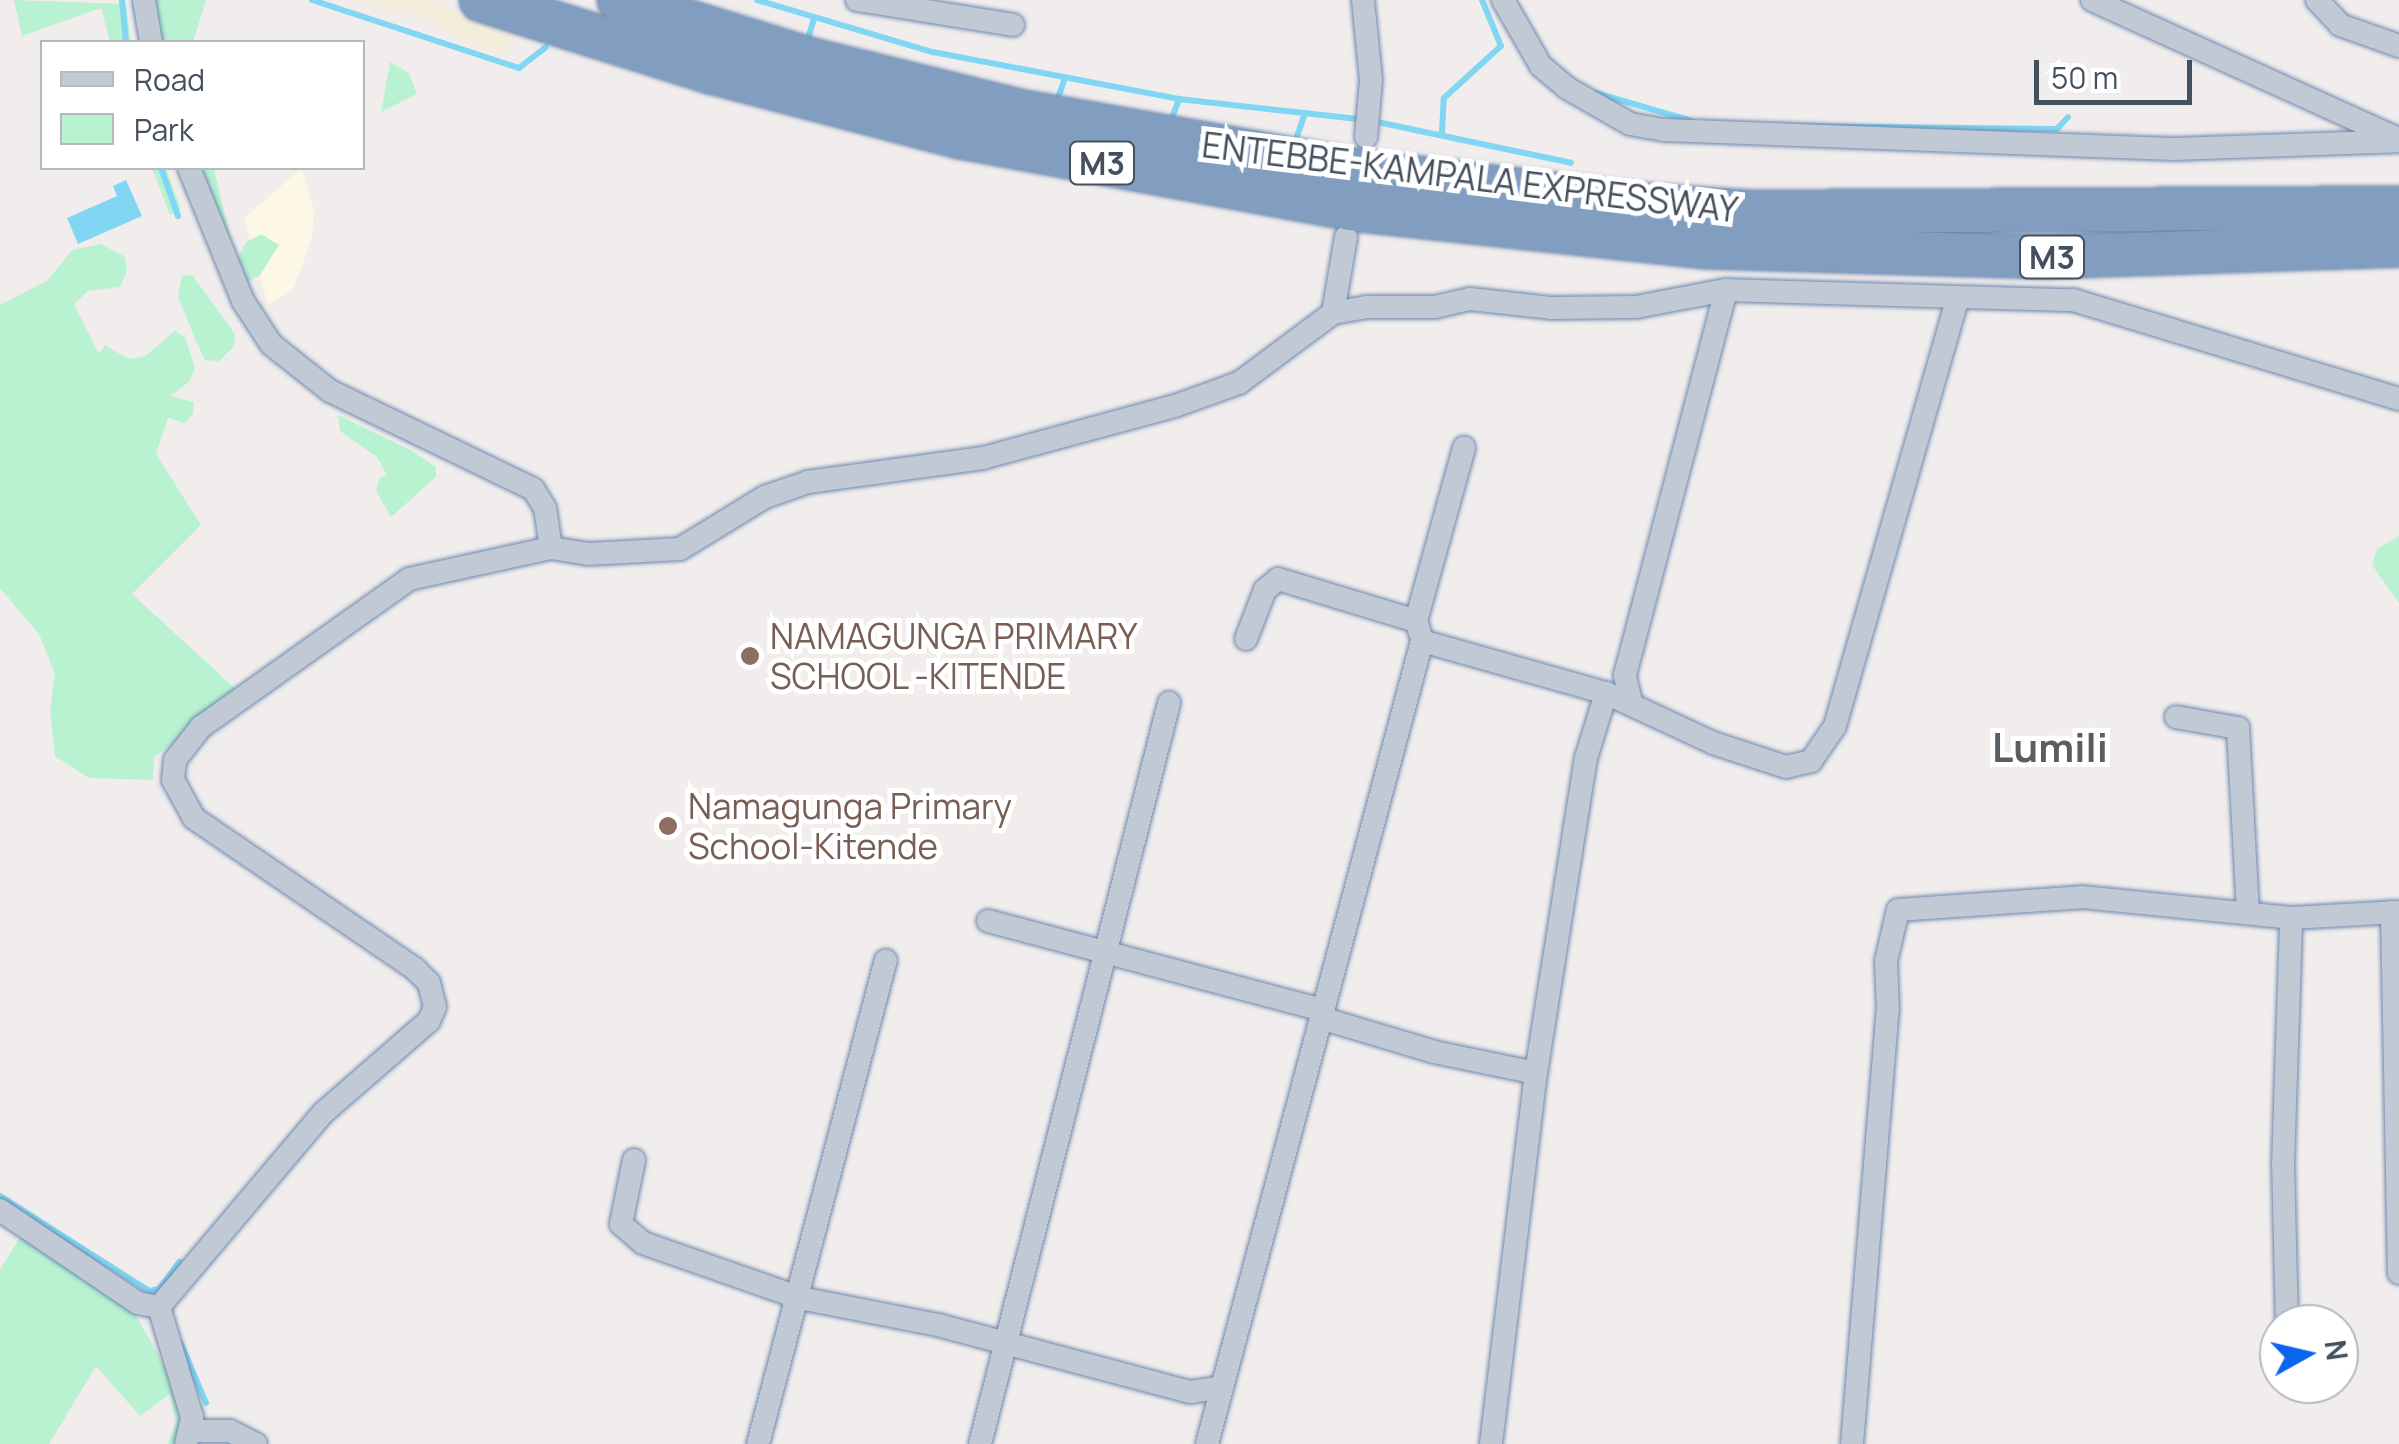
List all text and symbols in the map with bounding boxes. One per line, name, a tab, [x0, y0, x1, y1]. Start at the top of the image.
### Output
legend	[40, 40, 365, 170]
scale bar	[2039, 40, 2196, 102]
text: 50 m	[2051, 57, 2118, 98]
text: Road	[134, 59, 205, 100]
text: Park	[134, 109, 194, 150]
street label: ENTEBBE-KAMPALA EXPRESSWAY	[1200, 123, 1740, 231]
road number: M3	[1067, 136, 1137, 190]
road number: M3	[2017, 230, 2087, 284]
place label: NAMAGUNGA PRIMARY SCHOOL -KITENDE	[770, 615, 1137, 697]
marker: NAMAGUNGA PRIMARY SCHOOL -KITENDE	[739, 645, 761, 667]
district label: Lumili	[1992, 723, 2108, 771]
place label: Namagunga Primary School-Kitende	[688, 785, 1012, 867]
marker: Namagunga Primary School-Kitende	[657, 815, 679, 837]
north arrow	[2259, 1304, 2359, 1404]
text: N	[2317, 1337, 2357, 1363]

